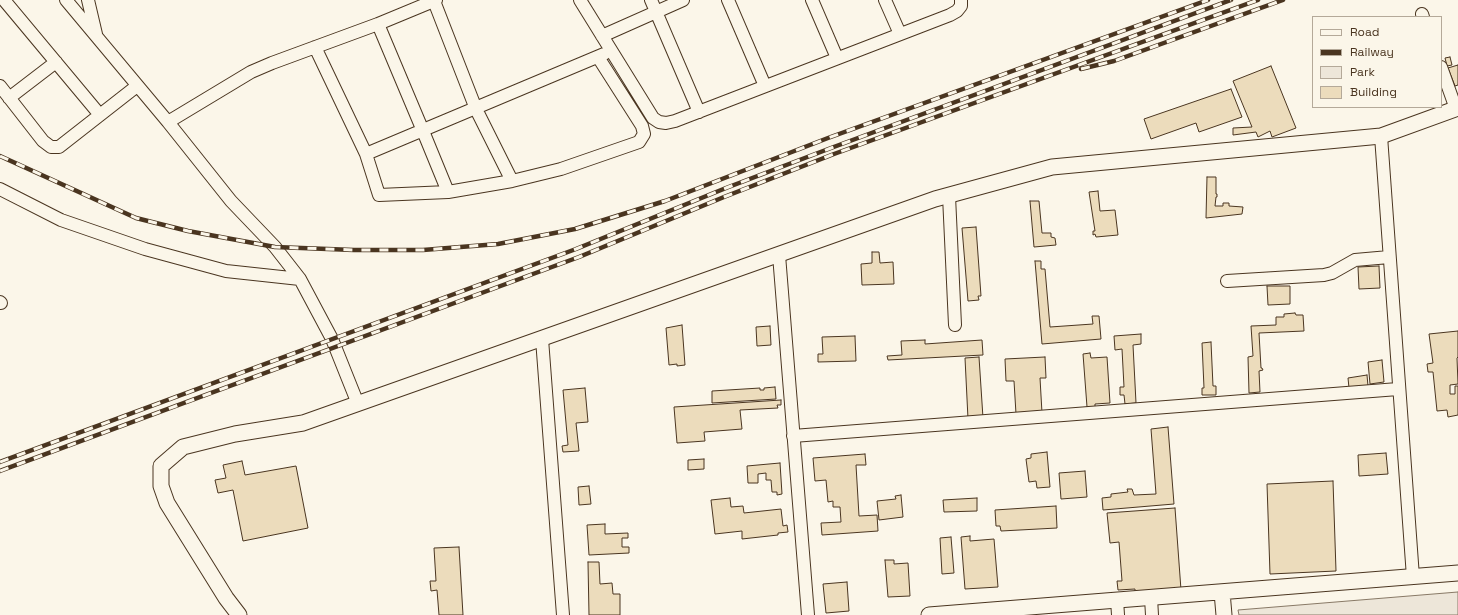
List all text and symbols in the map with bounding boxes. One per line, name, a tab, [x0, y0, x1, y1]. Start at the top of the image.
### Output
legend	[1312, 16, 1442, 108]
text: Road	[1350, 24, 1379, 40]
text: Railway	[1350, 44, 1394, 60]
text: Park	[1350, 64, 1375, 80]
text: Building	[1350, 84, 1397, 100]

